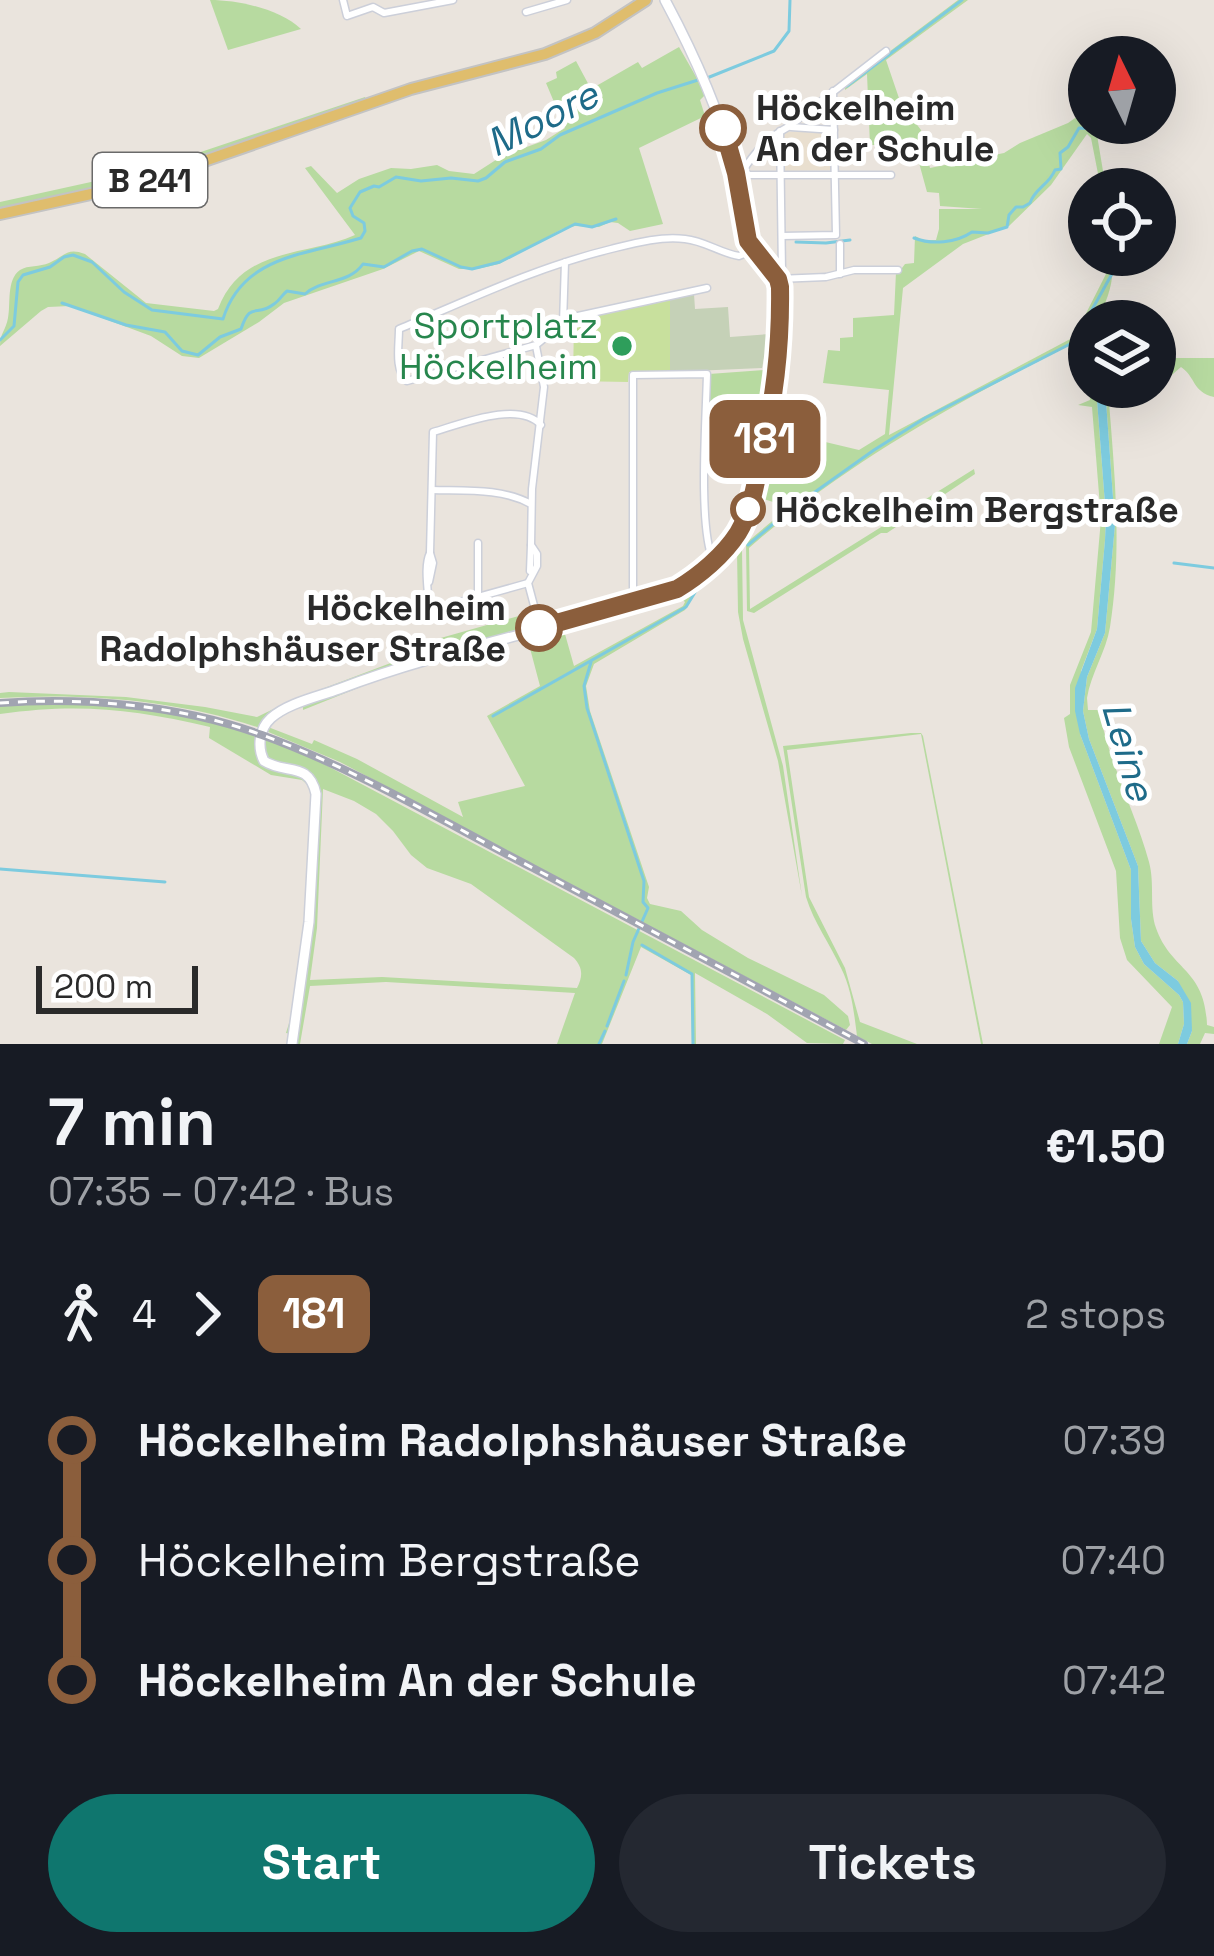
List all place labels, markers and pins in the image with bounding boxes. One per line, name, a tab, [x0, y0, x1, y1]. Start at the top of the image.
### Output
place label: Höckelheim An der Schule	[756, 85, 995, 172]
marker: Höckelheim An der Schule	[701, 106, 745, 150]
place label: Sportplatz Höckelheim	[399, 303, 598, 390]
marker: Sportplatz Höckelheim	[609, 333, 635, 359]
place label: Höckelheim Bergstraße	[775, 487, 1179, 533]
marker: Höckelheim Bergstraße	[732, 493, 764, 525]
place label: Höckelheim Radolphshäuser Straße	[99, 585, 506, 672]
marker: Höckelheim Radolphshäuser Straße	[517, 606, 561, 650]

